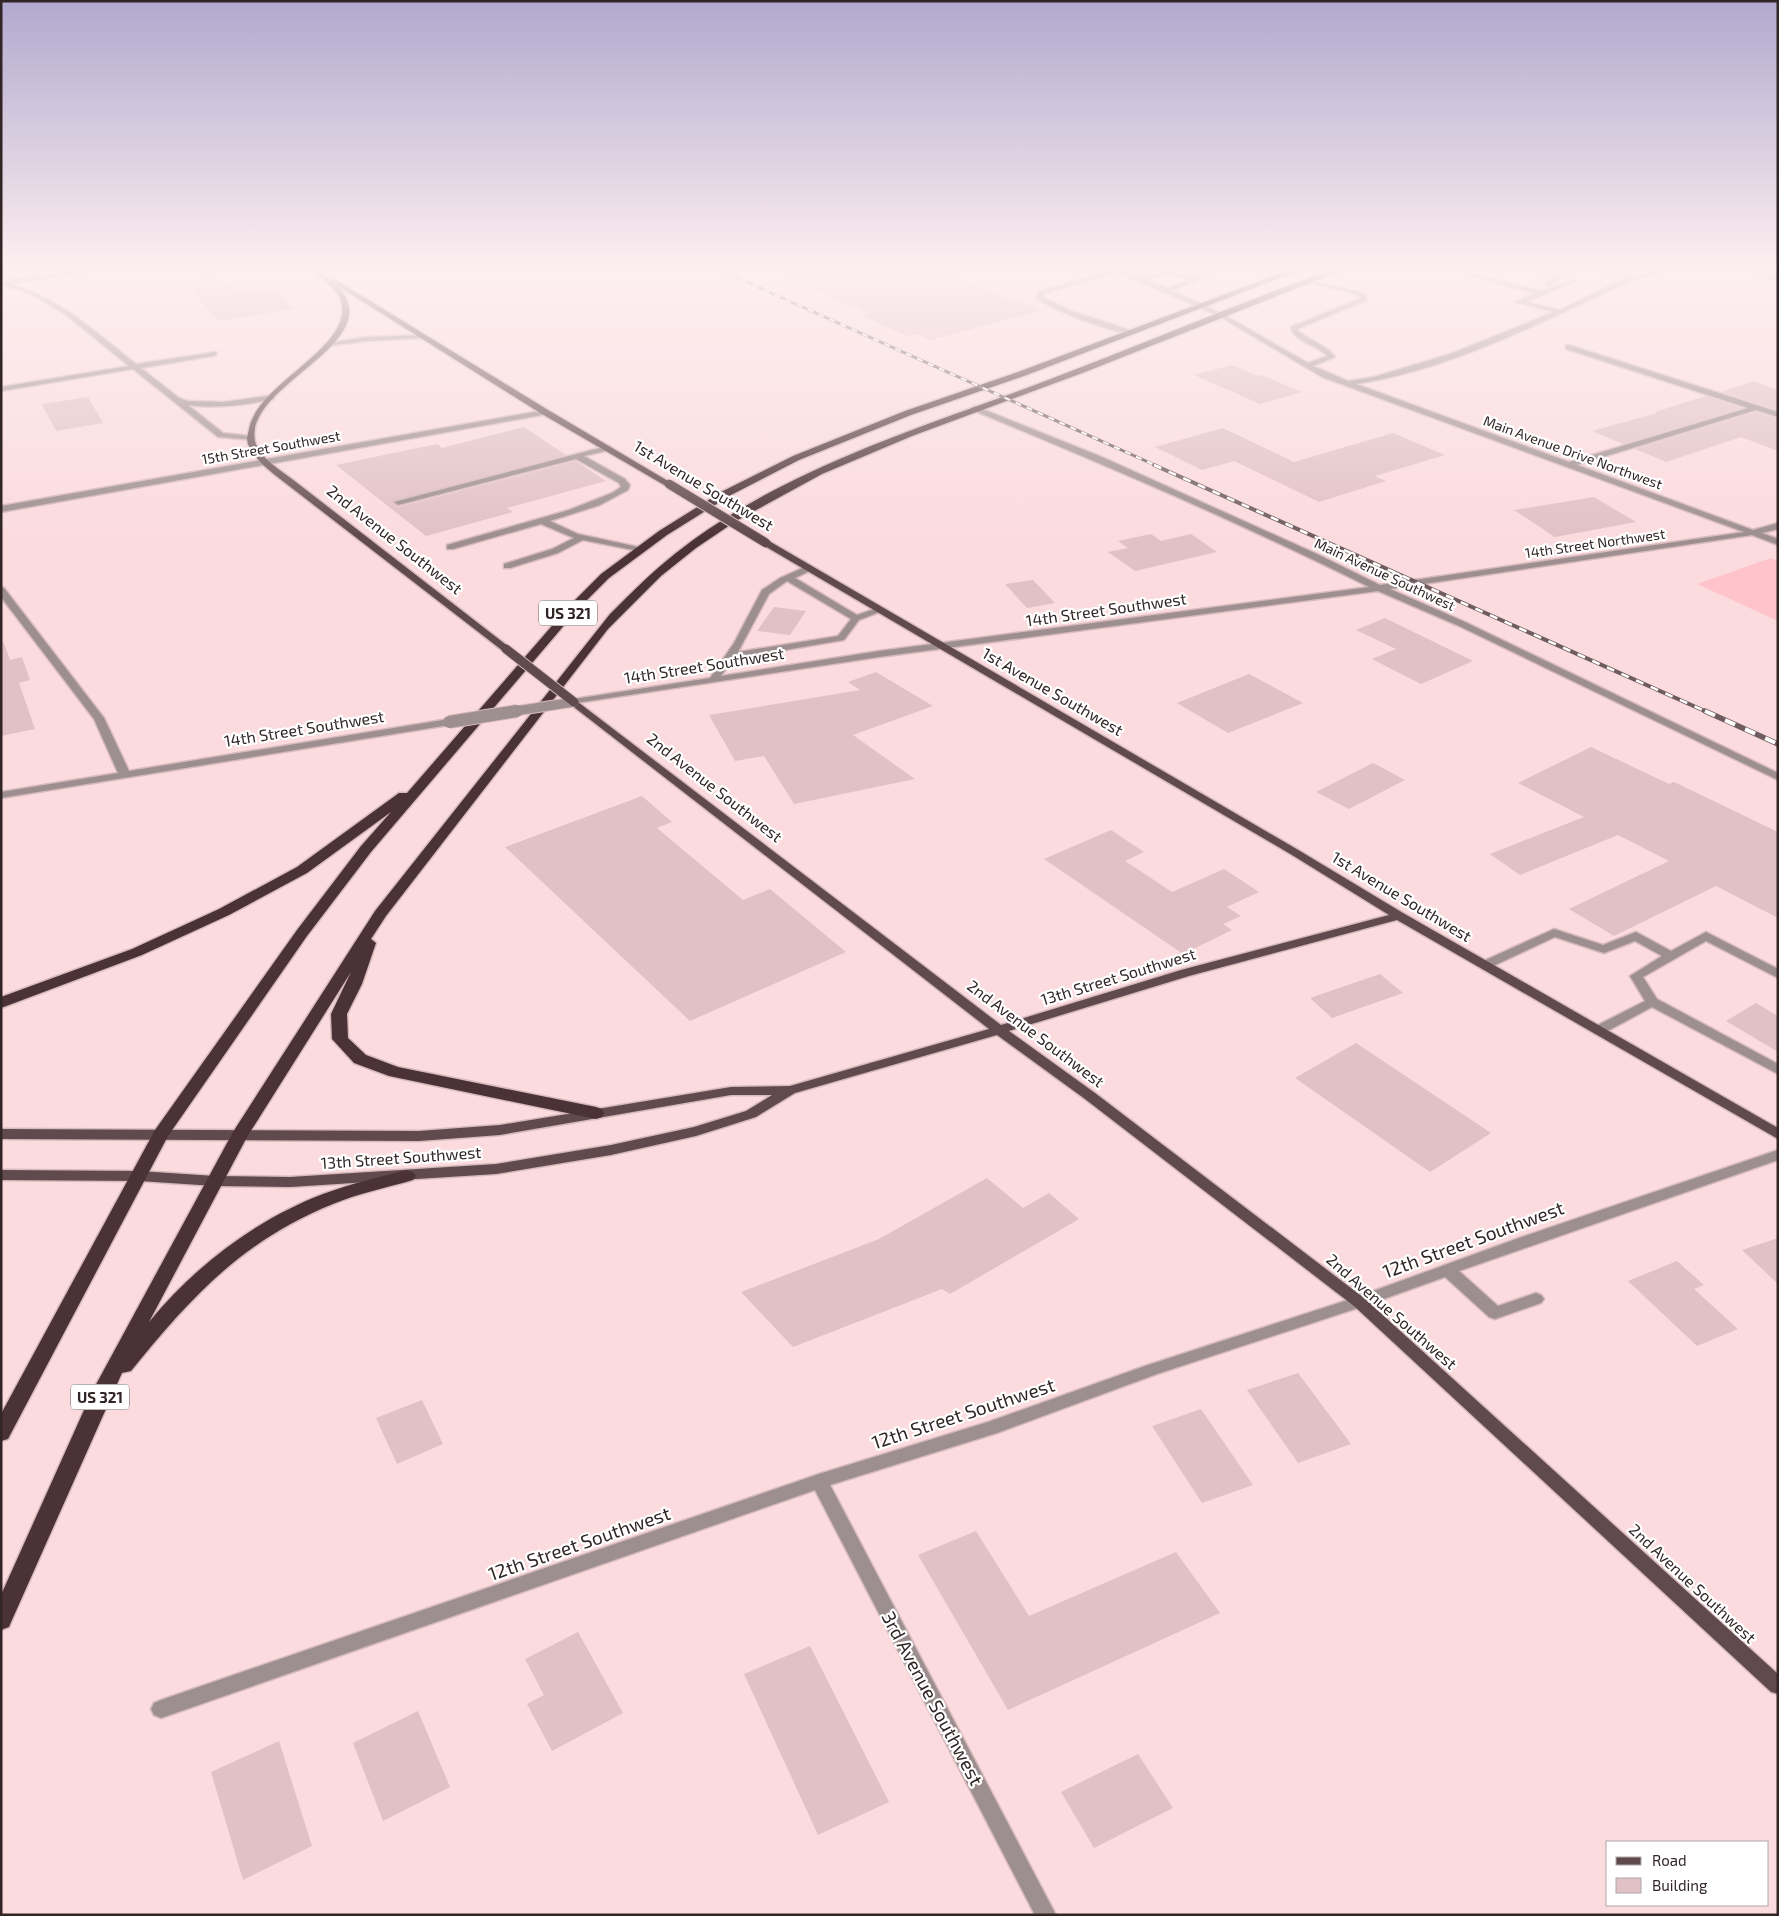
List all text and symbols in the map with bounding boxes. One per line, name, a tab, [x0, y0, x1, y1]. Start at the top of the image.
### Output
street label: Main Avenue Drive Northwest	[1481, 412, 1665, 492]
street label: 15th Street Southwest	[200, 426, 342, 468]
street label: 1st Avenue Southwest	[631, 436, 777, 534]
street label: 2nd Avenue Southwest	[324, 480, 466, 598]
street label: 14th Street Northwest	[1524, 525, 1666, 561]
street label: Main Avenue Southwest	[1312, 534, 1458, 614]
street label: 14th Street Southwest	[1025, 588, 1187, 630]
road number: US 321	[539, 600, 597, 626]
street label: 14th Street Southwest	[623, 643, 785, 687]
street label: 1st Avenue Southwest	[979, 643, 1127, 739]
street label: 14th Street Southwest	[223, 706, 385, 750]
street label: 2nd Avenue Southwest	[644, 728, 786, 846]
street label: 1st Avenue Southwest	[1329, 847, 1475, 945]
street label: 13th Street Southwest	[1038, 943, 1198, 1009]
street label: 2nd Avenue Southwest	[964, 975, 1108, 1091]
street label: 13th Street Southwest	[320, 1142, 482, 1172]
street label: 12th Street Southwest	[1379, 1196, 1567, 1282]
street label: 2nd Avenue Southwest	[1323, 1249, 1461, 1373]
street label: 12th Street Southwest	[869, 1373, 1057, 1453]
road number: US 321	[71, 1384, 129, 1410]
street label: 12th Street Southwest	[485, 1501, 673, 1585]
street label: 2nd Avenue Southwest	[1626, 1519, 1760, 1647]
street label: 3rd Avenue Southwest	[877, 1607, 989, 1789]
legend	[1606, 1841, 1769, 1906]
text: Road	[1652, 1851, 1687, 1869]
text: Building	[1652, 1876, 1708, 1894]

